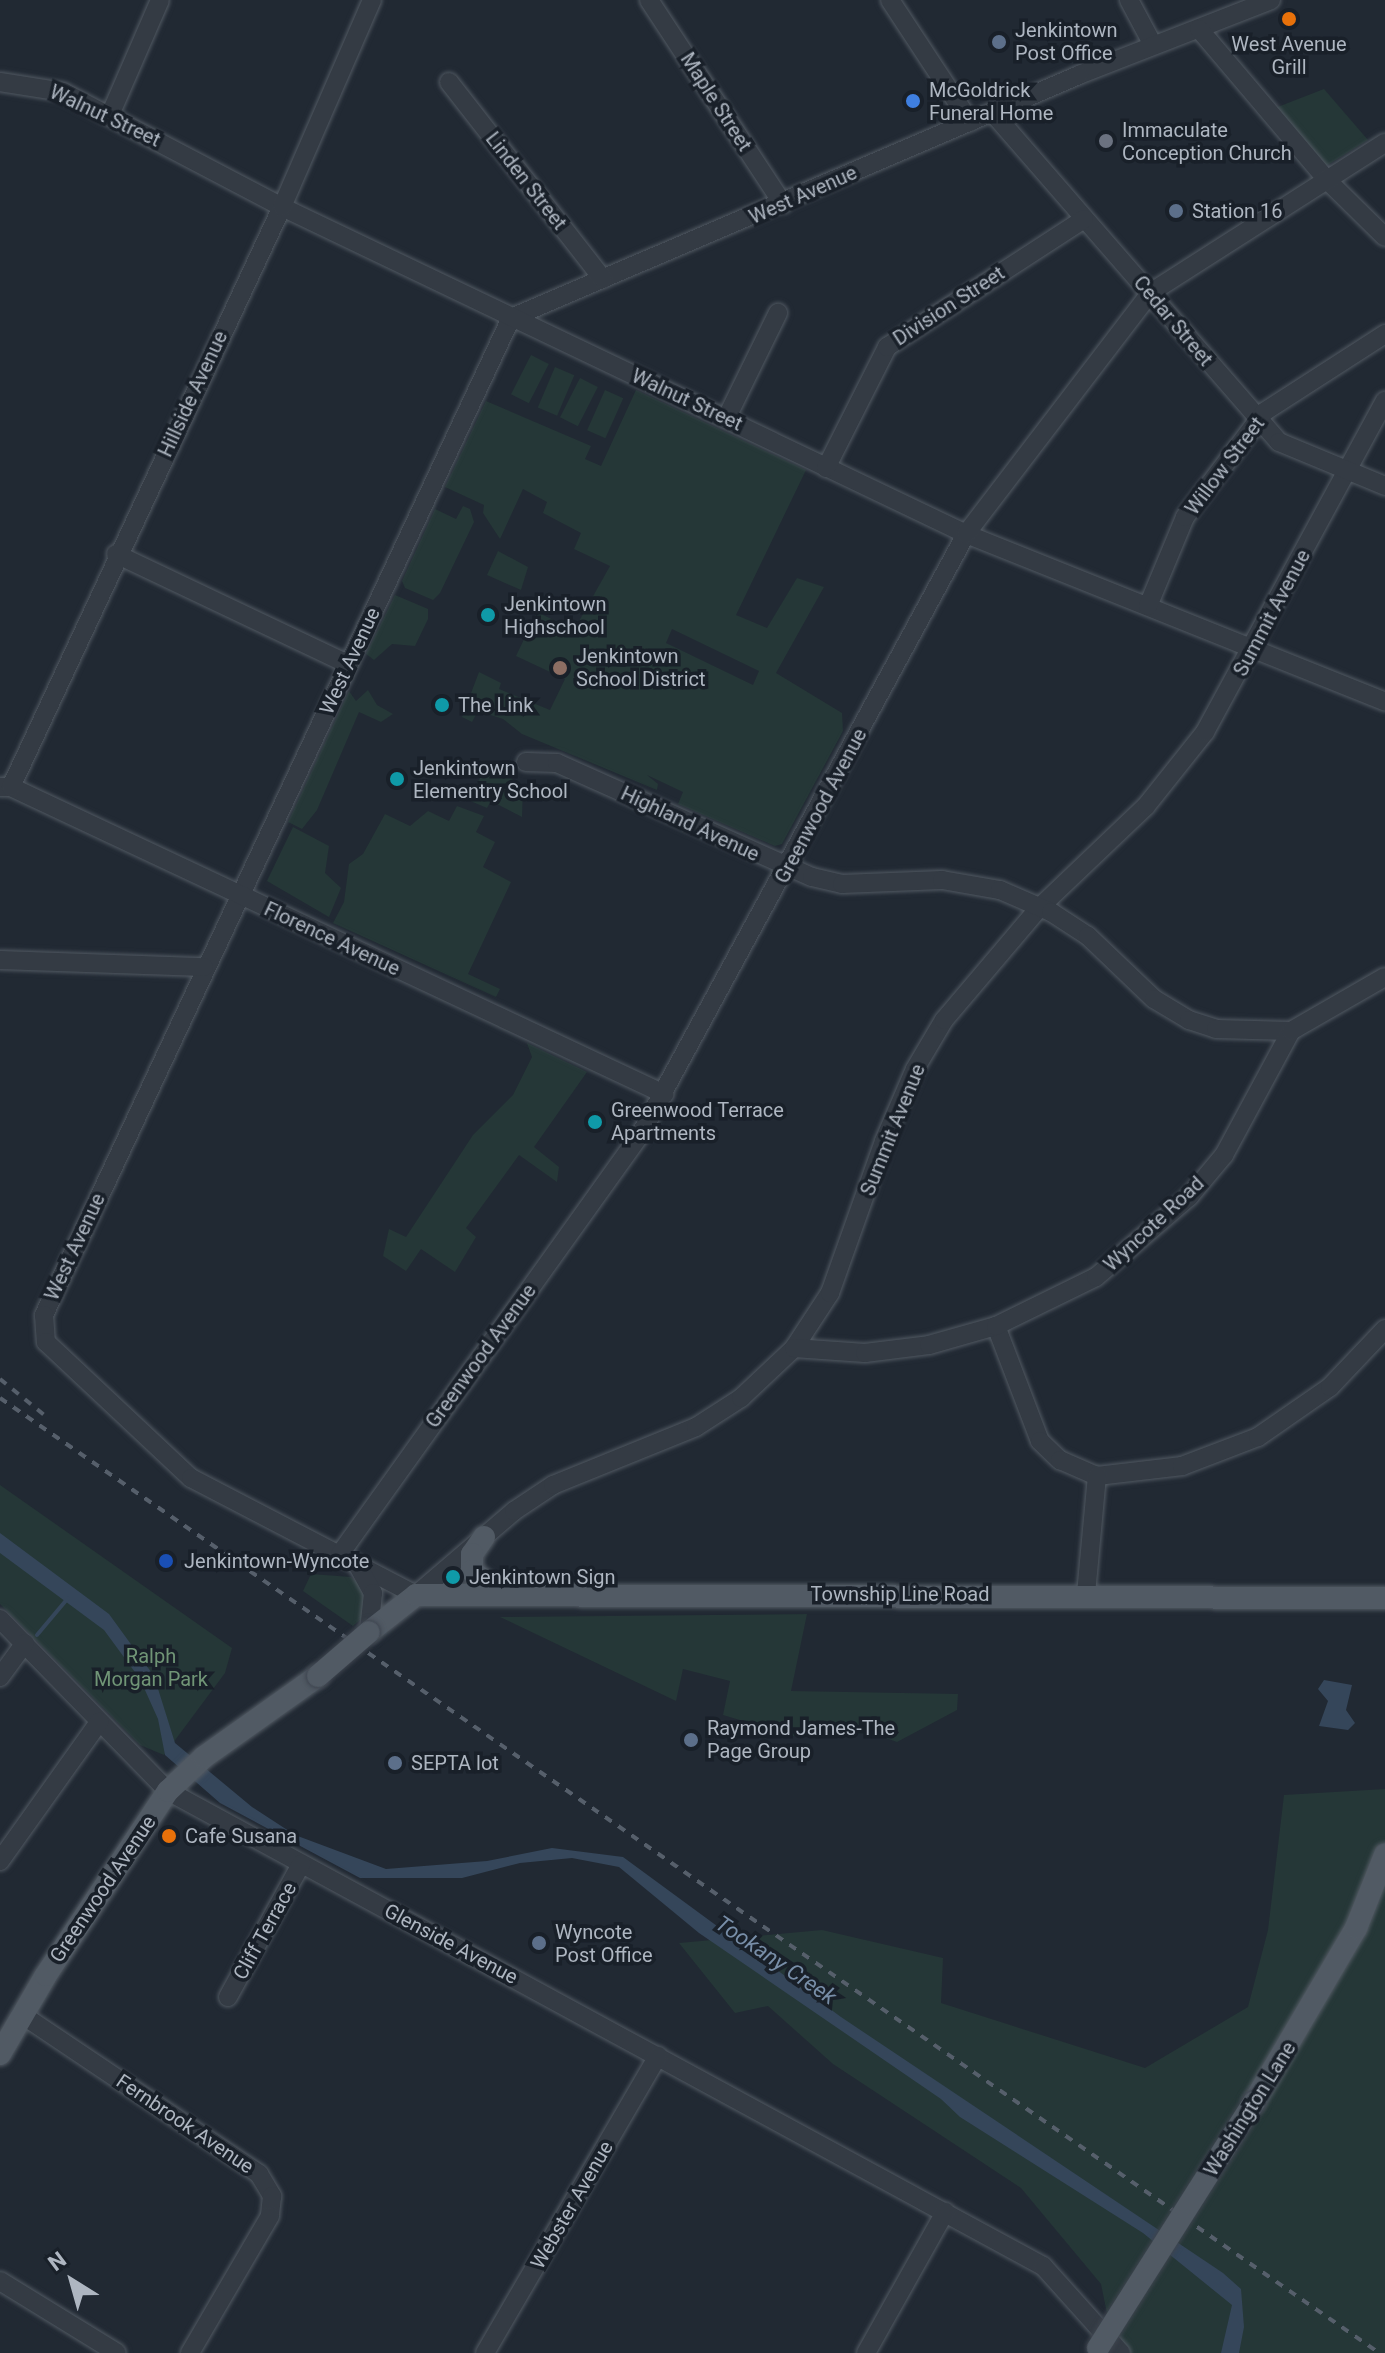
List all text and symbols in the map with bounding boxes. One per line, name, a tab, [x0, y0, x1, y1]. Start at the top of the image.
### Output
marker: West Avenue Grill	[1280, 10, 1298, 28]
place label: Jenkintown Post Office	[1015, 18, 1118, 65]
place label: West Avenue Grill	[1231, 32, 1347, 79]
marker: Jenkintown Post Office	[990, 33, 1008, 51]
street label: Maple Street	[675, 48, 757, 156]
place label: McGoldrick Funeral Home	[929, 78, 1053, 125]
street label: Walnut Street	[46, 80, 164, 152]
marker: McGoldrick Funeral Home	[904, 92, 922, 110]
place label: Immaculate Conception Church	[1122, 118, 1292, 165]
street label: Linden Street	[480, 127, 572, 235]
marker: Immaculate Conception Church	[1097, 132, 1115, 150]
street label: West Avenue	[745, 161, 861, 229]
place label: Station 16	[1192, 199, 1283, 223]
marker: Station 16	[1167, 202, 1185, 220]
street label: Division Street	[889, 261, 1009, 351]
street label: Cedar Street	[1128, 271, 1218, 371]
street label: Hillside Avenue	[153, 327, 233, 461]
street label: Walnut Street	[628, 364, 746, 436]
street label: Willow Street	[1180, 412, 1270, 520]
street label: Summit Avenue	[1229, 546, 1315, 680]
place label: Jenkintown Highschool	[504, 592, 607, 639]
street label: West Avenue	[315, 604, 385, 718]
marker: Jenkintown Highschool	[479, 606, 497, 624]
place label: Jenkintown School District	[576, 644, 706, 691]
marker: Jenkintown School District	[551, 659, 569, 677]
place label: The Link	[458, 693, 533, 717]
marker: The Link	[433, 696, 451, 714]
street label: Greenwood Avenue	[770, 724, 872, 888]
place label: Jenkintown Elementry School	[413, 756, 568, 803]
marker: Jenkintown Elementry School	[388, 770, 406, 788]
street label: Highland Avenue	[617, 781, 763, 867]
street label: Florence Avenue	[260, 897, 404, 981]
street label: Summit Avenue	[856, 1061, 930, 1199]
place label: Greenwood Terrace Apartments	[611, 1098, 784, 1145]
marker: Greenwood Terrace Apartments	[586, 1113, 604, 1131]
street label: Wyncote Road	[1099, 1172, 1209, 1276]
street label: West Avenue	[40, 1190, 110, 1304]
street label: Greenwood Avenue	[421, 1279, 541, 1433]
place label: Jenkintown-Wyncote	[184, 1549, 369, 1573]
marker: Jenkintown-Wyncote	[155, 1550, 177, 1572]
place label: Jenkintown Sign	[469, 1565, 616, 1589]
marker: Jenkintown Sign	[444, 1568, 462, 1586]
street label: Township Line Road	[811, 1582, 989, 1606]
park label: Ralph Morgan Park	[94, 1644, 208, 1691]
place label: Raymond James-The Page Group	[707, 1716, 895, 1763]
marker: Raymond James-The Page Group	[682, 1731, 700, 1749]
place label: SEPTA lot	[411, 1751, 499, 1775]
marker: SEPTA lot	[386, 1754, 404, 1772]
street label: Greenwood Avenue	[45, 1811, 161, 1967]
place label: Cafe Susana	[185, 1824, 297, 1848]
marker: Cafe Susana	[160, 1827, 178, 1845]
street label: Cliff Terrace	[228, 1878, 302, 1984]
street label: Glenside Avenue	[380, 1899, 522, 1989]
water label: Tookany Creek	[711, 1910, 841, 2010]
place label: Wyncote Post Office	[555, 1920, 653, 1967]
marker: Wyncote Post Office	[530, 1934, 548, 1952]
street label: Washington Lane	[1199, 2037, 1301, 2181]
street label: Fernbrook Avenue	[112, 2069, 258, 2179]
street label: Webster Avenue	[526, 2137, 618, 2273]
north arrow	[32, 2241, 112, 2321]
text: N	[44, 2247, 71, 2276]

